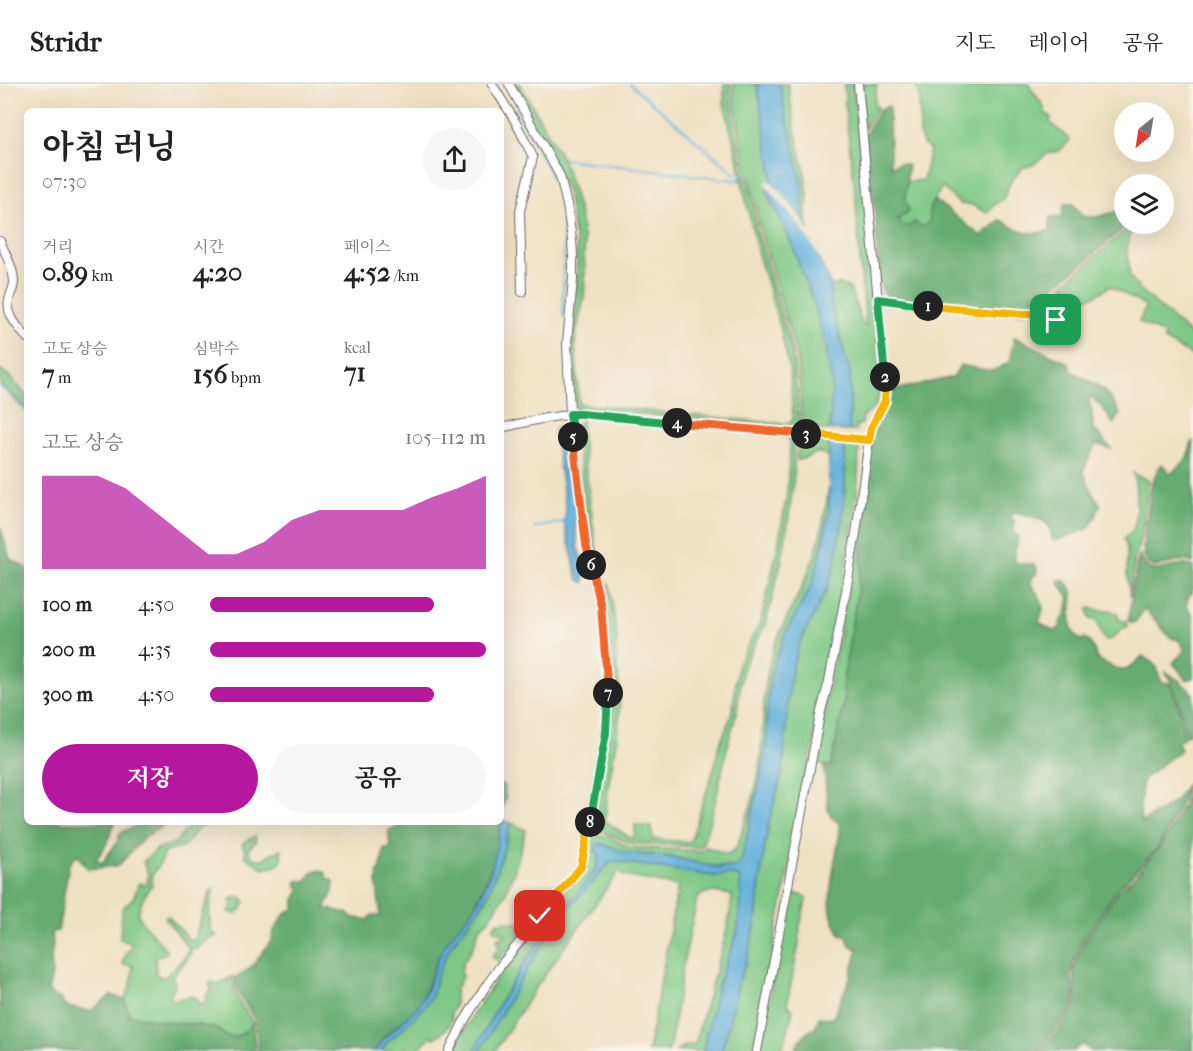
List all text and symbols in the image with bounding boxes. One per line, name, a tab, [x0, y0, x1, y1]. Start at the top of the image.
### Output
text: Stridr	[30, 25, 102, 58]
text: 지도	[955, 31, 996, 55]
text: 레이어	[1029, 31, 1089, 55]
text: 공유	[1122, 31, 1163, 55]
north arrow	[1114, 102, 1174, 162]
map controls	[1114, 102, 1174, 234]
text: 아침 러닝	[42, 128, 177, 167]
button: share	[423, 128, 486, 191]
text: 07:30	[42, 170, 87, 193]
button: layers	[1114, 174, 1174, 234]
text: 거리	[42, 237, 73, 256]
text: 시간	[193, 237, 224, 256]
text: 페이스	[344, 237, 390, 256]
text: 0.89	[42, 257, 88, 288]
text: 4:20	[193, 257, 242, 288]
text: 4:52	[344, 257, 390, 288]
text: km	[88, 266, 113, 285]
text: /km	[390, 266, 419, 285]
pin: 1	[913, 291, 943, 321]
pin	[1030, 294, 1081, 345]
text: 1	[925, 296, 931, 315]
icon: arrive	[1039, 303, 1072, 336]
text: kcal	[344, 338, 371, 357]
text: 고도 상승	[42, 339, 107, 358]
text: 심박수	[193, 339, 239, 358]
text: 71	[344, 357, 366, 388]
text: 7	[42, 359, 55, 390]
text: 156	[193, 359, 228, 390]
pin: 2	[870, 362, 900, 392]
text: 2	[881, 367, 889, 386]
text: m	[55, 368, 71, 387]
text: bpm	[228, 368, 261, 387]
pin: 4	[662, 408, 692, 438]
text: 4	[672, 413, 682, 432]
pin: 3	[791, 419, 821, 449]
pin: 5	[558, 422, 588, 452]
text: 3	[803, 424, 809, 443]
text: 105–112 m	[405, 426, 486, 449]
text: 5	[570, 427, 576, 446]
text: 고도 상승	[42, 431, 124, 454]
pin: 6	[576, 550, 606, 580]
text: 6	[587, 555, 595, 574]
text: 100 m	[42, 593, 92, 616]
text: 4:50	[138, 593, 174, 616]
text: 200 m	[42, 638, 95, 661]
text: 4:35	[138, 638, 172, 661]
pin: 7	[593, 678, 623, 708]
text: 300 m	[42, 683, 93, 706]
text: 4:50	[138, 683, 174, 706]
text: 7	[604, 683, 612, 702]
button: 저장	[42, 744, 258, 813]
button: 공유	[270, 744, 486, 813]
pin: 8	[575, 807, 605, 837]
text: 8	[586, 812, 594, 831]
pin	[514, 890, 565, 941]
icon: check	[523, 899, 556, 932]

